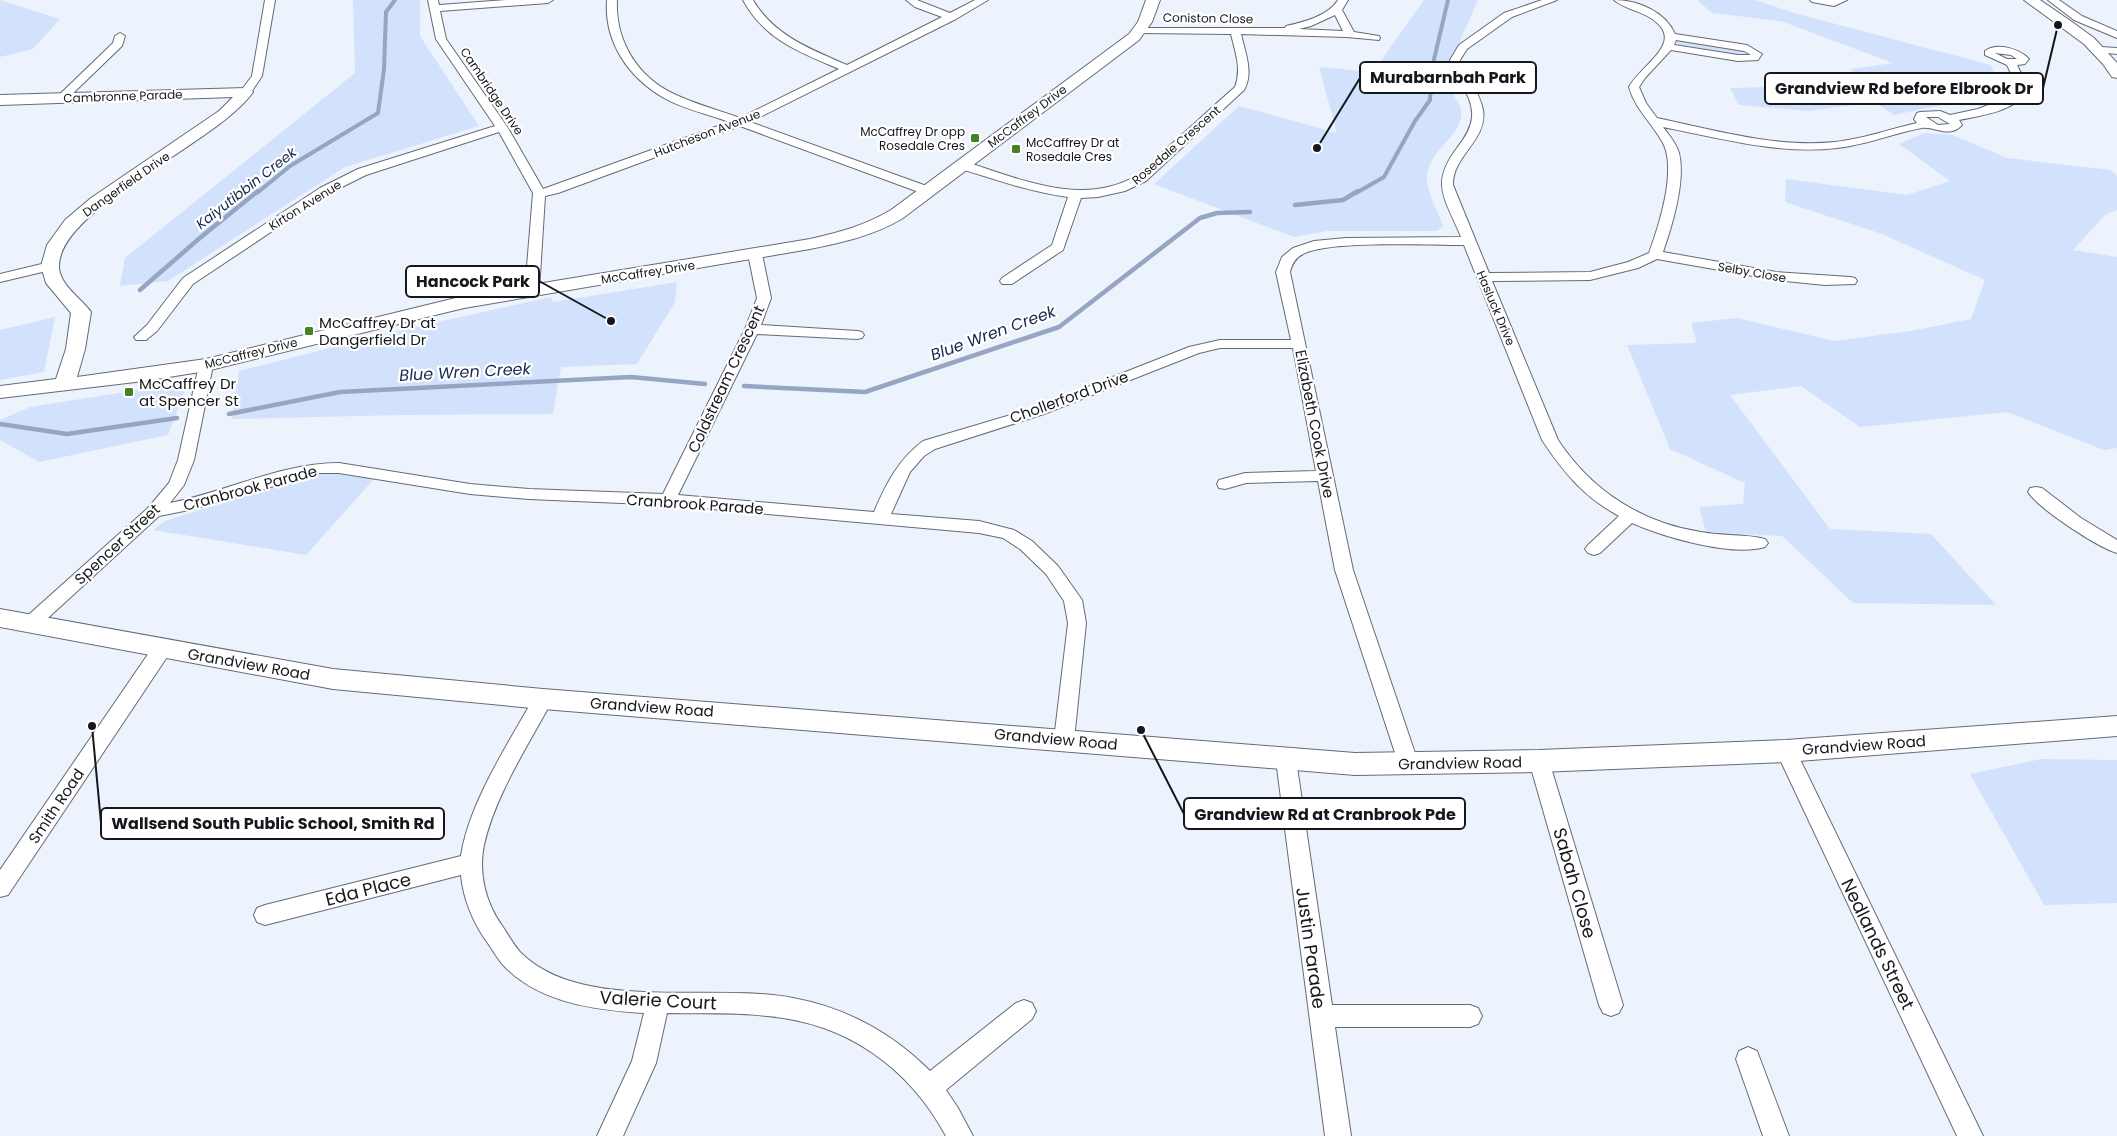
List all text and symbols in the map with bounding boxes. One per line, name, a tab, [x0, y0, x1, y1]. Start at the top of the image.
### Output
street label: Coniston Close	[1163, 9, 1253, 27]
street label: Cambridge Drive	[456, 44, 528, 138]
callout: Murabarnbah Park	[1360, 62, 1536, 93]
text: Murabarnbah Park	[1370, 66, 1526, 89]
callout: Grandview Rd before Elbrook Dr	[1765, 73, 2043, 104]
text: Grandview Rd before Elbrook Dr	[1775, 77, 2033, 100]
street label: McCaffrey Drive	[984, 81, 1070, 151]
street label: Cambronne Parade	[63, 85, 183, 107]
street label: Rosedale Crescent	[1128, 102, 1224, 188]
street label: Hutcheson Avenue	[651, 105, 763, 161]
place label: McCaffrey Dr opp Rosedale Cres	[860, 123, 965, 154]
marker: McCaffrey Dr opp Rosedale Cres	[969, 132, 981, 144]
place label: McCaffrey Dr at Rosedale Cres	[1026, 134, 1119, 165]
water label: Kaiyutibbin Creek	[191, 142, 301, 234]
marker: McCaffrey Dr at Rosedale Cres	[1010, 143, 1022, 155]
street label: Dangerfield Drive	[79, 147, 173, 221]
street label: Kirton Avenue	[265, 176, 345, 234]
street label: McCaffrey Drive	[600, 256, 696, 288]
street label: Selby Close	[1716, 258, 1788, 286]
callout: Hancock Park	[406, 266, 539, 297]
street label: Hasluck Drive	[1473, 268, 1519, 348]
text: Hancock Park	[416, 270, 530, 293]
water label: Blue Wren Creek	[927, 299, 1059, 366]
street label: Coldstream Crescent	[683, 302, 769, 456]
place label: McCaffrey Dr at Dangerfield Dr	[319, 312, 436, 350]
marker: McCaffrey Dr at Dangerfield Dr	[303, 325, 315, 337]
street label: McCaffrey Drive	[203, 333, 299, 373]
street label: Elizabeth Cook Drive	[1290, 348, 1340, 500]
water label: Blue Wren Creek	[399, 357, 532, 387]
street label: Chollerford Drive	[1007, 366, 1131, 428]
place label: McCaffrey Dr at Spencer St	[139, 373, 239, 411]
marker: McCaffrey Dr at Spencer St	[123, 386, 135, 398]
street label: Cranbrook Parade	[181, 460, 319, 516]
street label: Cranbrook Parade	[626, 489, 764, 519]
street label: Spencer Street	[70, 499, 164, 589]
street label: Grandview Road	[186, 643, 312, 685]
street label: Grandview Road	[589, 692, 715, 722]
street label: Grandview Road	[993, 723, 1119, 755]
street label: Grandview Road	[1801, 730, 1927, 760]
street label: Grandview Road	[1398, 751, 1522, 775]
street label: Smith Road	[23, 764, 89, 848]
callout: Grandview Rd at Cranbrook Pde	[1184, 798, 1465, 829]
text: Grandview Rd at Cranbrook Pde	[1194, 803, 1456, 826]
callout: Wallsend South Public School, Smith Rd	[101, 808, 444, 839]
text: Wallsend South Public School, Smith Rd	[111, 812, 435, 835]
street label: Sabah Close	[1547, 825, 1603, 941]
street label: Eda Place	[323, 866, 413, 912]
street label: Nedlands Street	[1835, 874, 1921, 1014]
street label: Justin Parade	[1290, 886, 1332, 1010]
street label: Valerie Court	[599, 984, 717, 1016]

